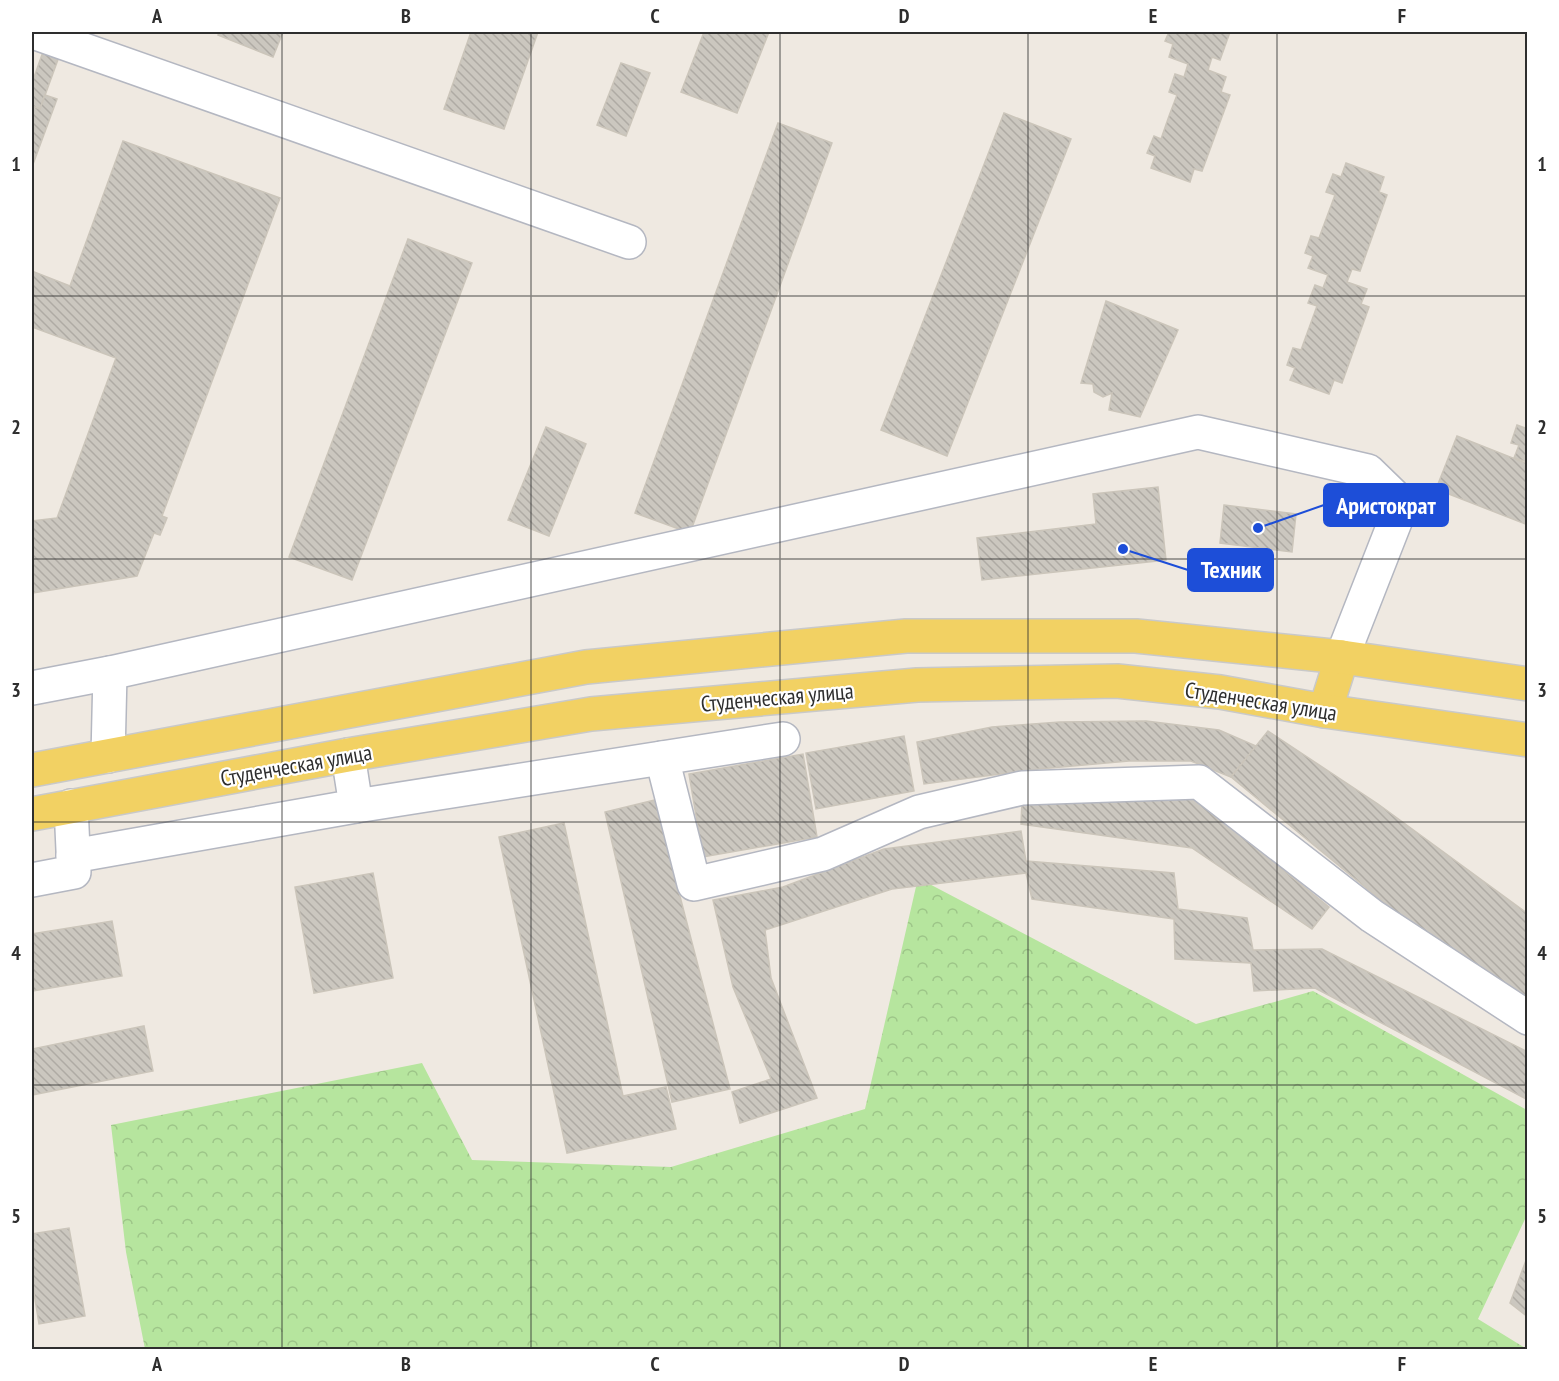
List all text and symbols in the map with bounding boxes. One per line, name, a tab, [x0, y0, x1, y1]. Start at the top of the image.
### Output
text: A	[151, 3, 163, 29]
text: B	[401, 3, 411, 29]
text: C	[650, 3, 660, 29]
text: D	[899, 3, 910, 29]
text: E	[1149, 3, 1157, 29]
text: F	[1398, 3, 1406, 29]
text: 1	[11, 151, 21, 177]
text: 1	[1537, 151, 1547, 177]
text: 2	[11, 414, 21, 440]
text: 2	[1537, 414, 1547, 440]
callout: Аристократ	[1324, 484, 1448, 526]
text: Аристократ	[1335, 490, 1436, 521]
callout: Техник	[1188, 549, 1273, 591]
text: Техник	[1201, 554, 1262, 585]
street label: Студенческая улица	[1183, 675, 1339, 727]
street label: Студенческая улица	[699, 676, 855, 718]
text: 3	[11, 677, 21, 703]
text: 3	[1537, 677, 1547, 703]
street label: Студенческая улица	[218, 738, 374, 792]
text: 4	[11, 940, 21, 966]
text: 4	[1537, 940, 1547, 966]
text: 5	[11, 1203, 21, 1229]
text: 5	[1537, 1203, 1547, 1229]
text: A	[151, 1351, 163, 1377]
text: B	[401, 1351, 411, 1377]
text: C	[650, 1351, 660, 1377]
text: D	[899, 1351, 910, 1377]
text: E	[1149, 1351, 1157, 1377]
text: F	[1398, 1351, 1406, 1377]

